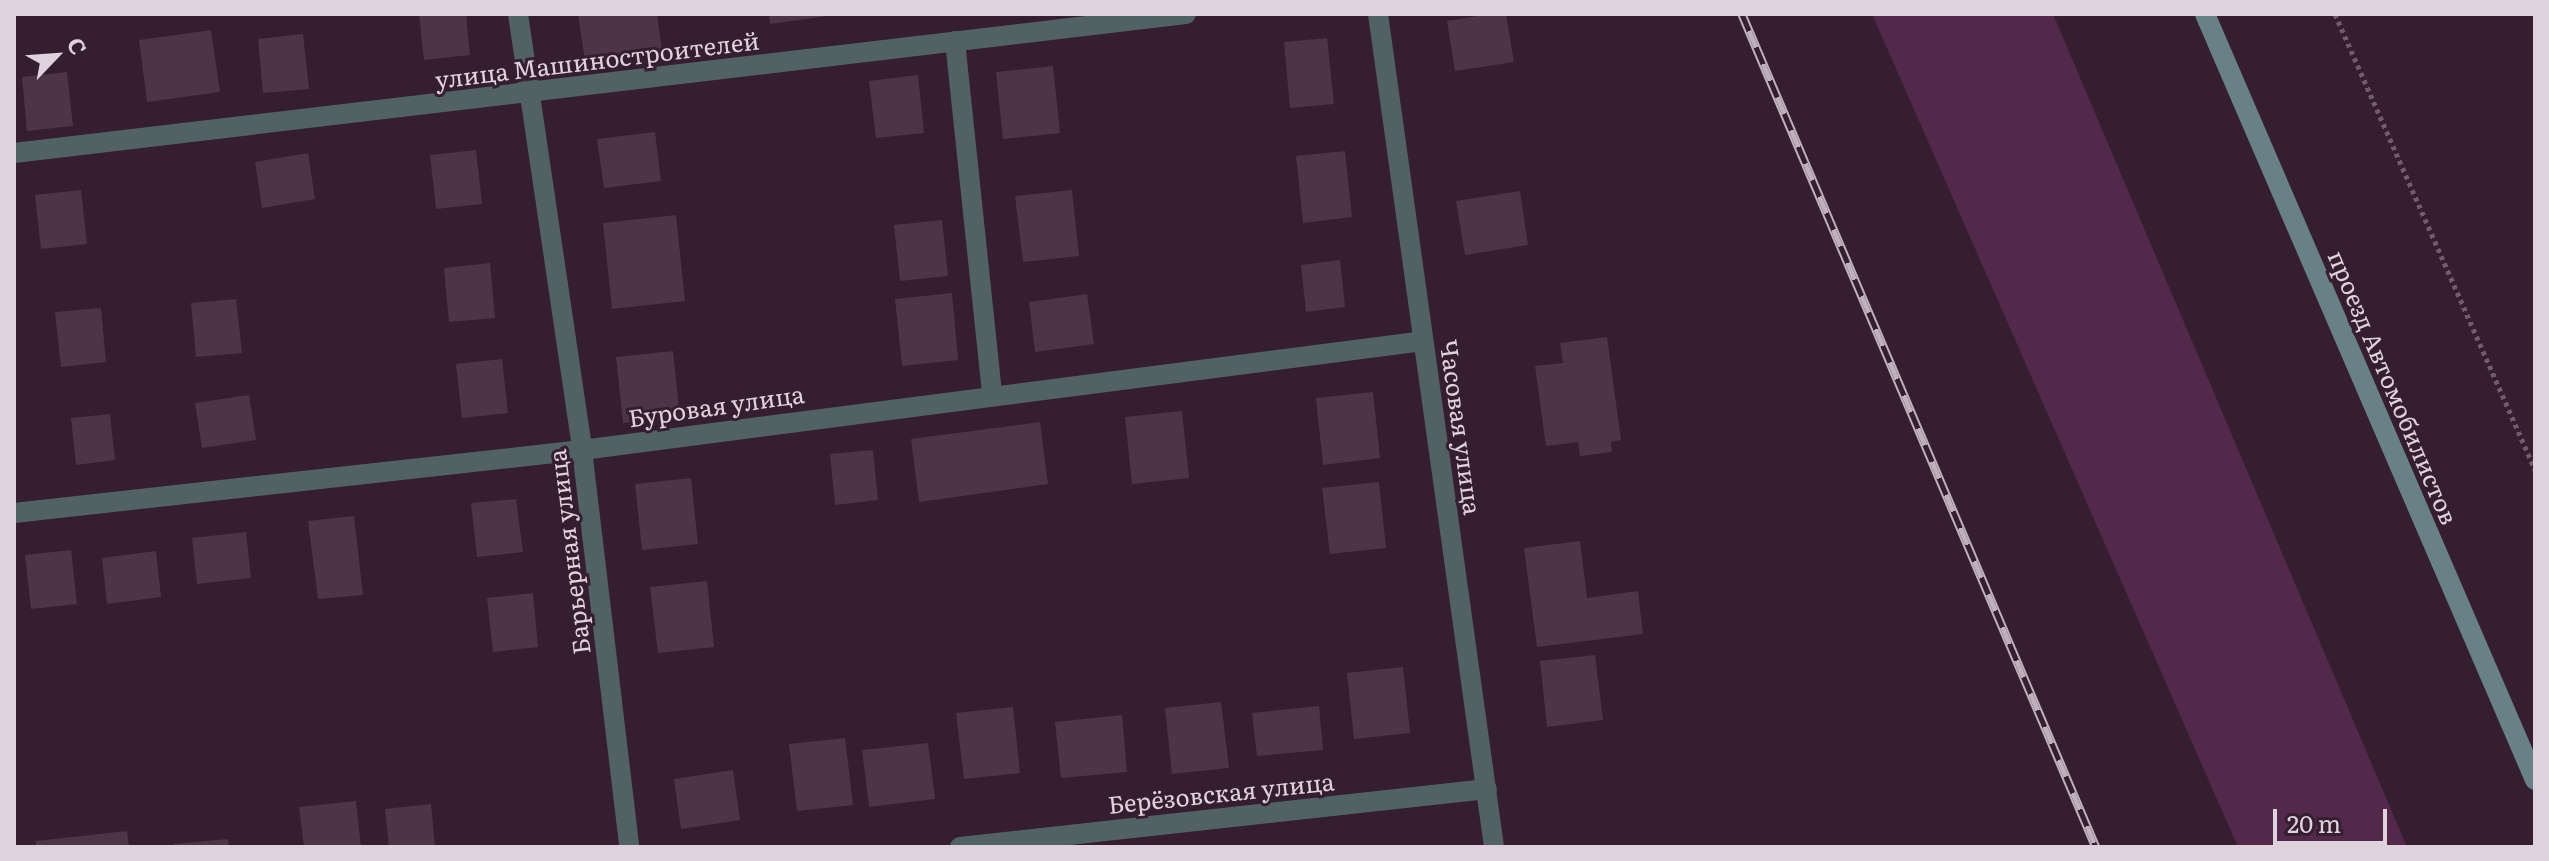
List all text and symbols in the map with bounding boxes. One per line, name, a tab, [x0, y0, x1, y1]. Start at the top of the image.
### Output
north arrow	[16, 16, 96, 96]
street label: улица Машиностроителей	[433, 25, 761, 93]
text: С	[60, 32, 96, 60]
street label: проезд Автомобилистов	[2323, 246, 2465, 528]
street label: Часовая улица	[1435, 338, 1489, 516]
street label: Буровая улица	[626, 378, 806, 432]
street label: Барьерная улица	[541, 448, 595, 656]
street label: Берёзовская улица	[1106, 766, 1336, 818]
scale bar	[2277, 793, 2391, 843]
text: 20 m	[2287, 805, 2341, 840]

